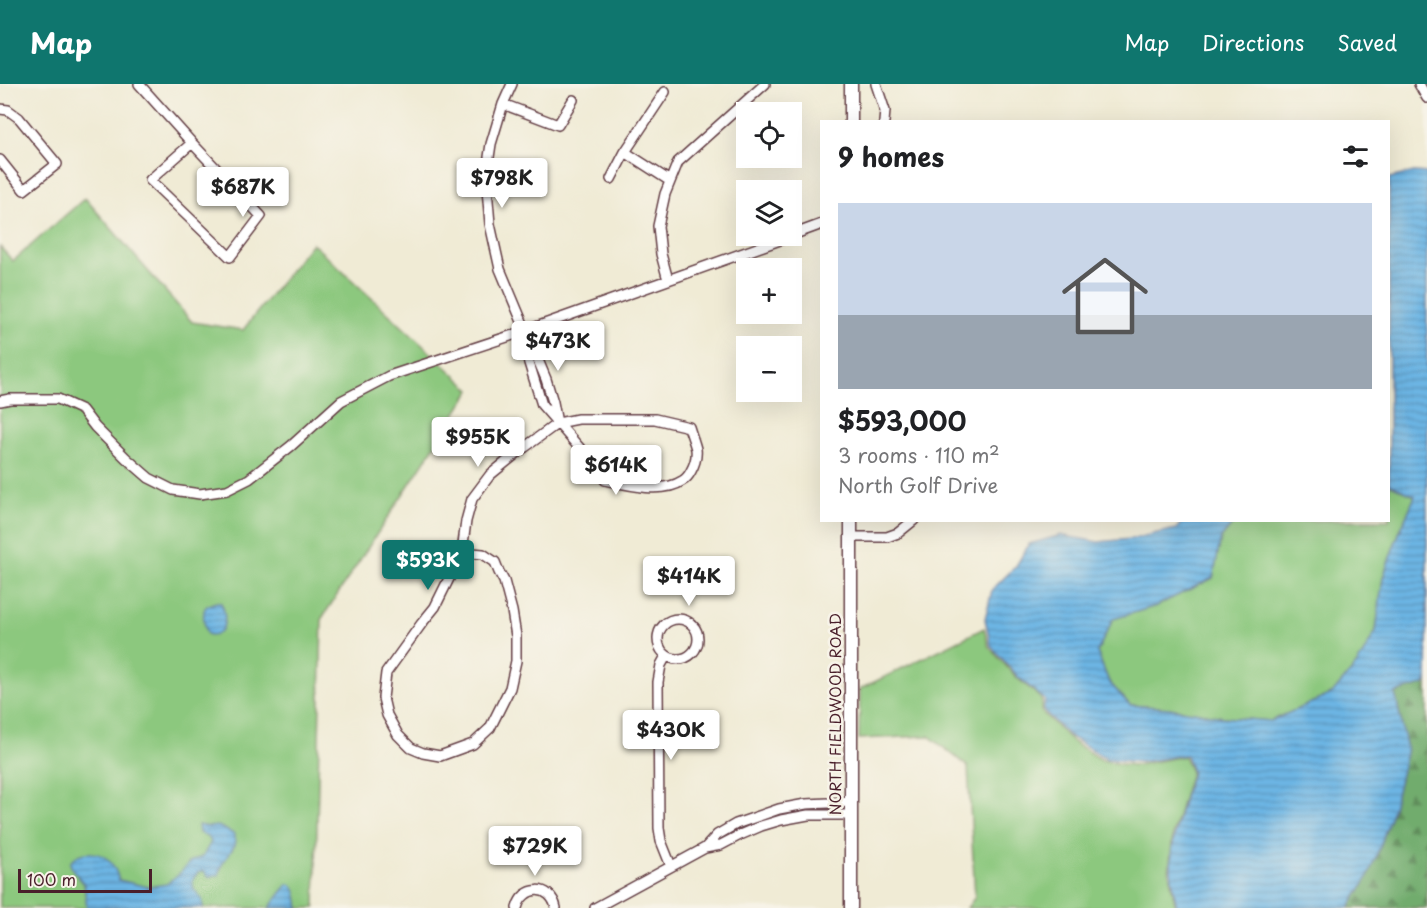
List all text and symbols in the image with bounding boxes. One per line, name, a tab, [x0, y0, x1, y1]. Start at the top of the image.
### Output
text: Map	[30, 21, 92, 64]
text: Map	[1124, 26, 1169, 58]
text: Directions	[1202, 26, 1304, 58]
text: Saved	[1337, 26, 1397, 58]
map controls	[736, 102, 802, 402]
button: locate	[736, 102, 802, 168]
text: 9 homes	[838, 137, 944, 176]
icon: filters	[1339, 140, 1372, 173]
pin: $798K	[460, 158, 544, 209]
text: $798K	[471, 162, 533, 192]
pin: $687K	[201, 167, 285, 218]
text: $687K	[211, 171, 275, 201]
button: layers	[736, 180, 802, 246]
icon: home	[1051, 242, 1159, 350]
button: +	[736, 258, 802, 324]
pin: $473K	[516, 321, 600, 372]
text: $473K	[525, 325, 591, 355]
button: −	[736, 336, 802, 402]
text: $593,000	[838, 401, 966, 440]
pin: $955K	[436, 417, 520, 468]
text: $955K	[446, 421, 510, 451]
text: 3 rooms · 110 m²	[838, 440, 1000, 470]
pin: $614K	[574, 445, 658, 496]
text: $614K	[585, 449, 647, 479]
text: North Golf Drive	[838, 470, 999, 500]
pin: $593K	[386, 540, 470, 591]
text: $593K	[396, 544, 460, 574]
pin: $414K	[647, 556, 731, 607]
text: $414K	[657, 560, 721, 590]
street label: NORTH FIELDWOOD ROAD	[823, 613, 846, 815]
pin: $430K	[629, 710, 713, 761]
text: $430K	[637, 714, 705, 744]
pin: $729K	[493, 826, 577, 877]
text: $729K	[503, 830, 567, 860]
scale bar	[18, 866, 152, 894]
text: 100 m	[27, 867, 76, 891]

